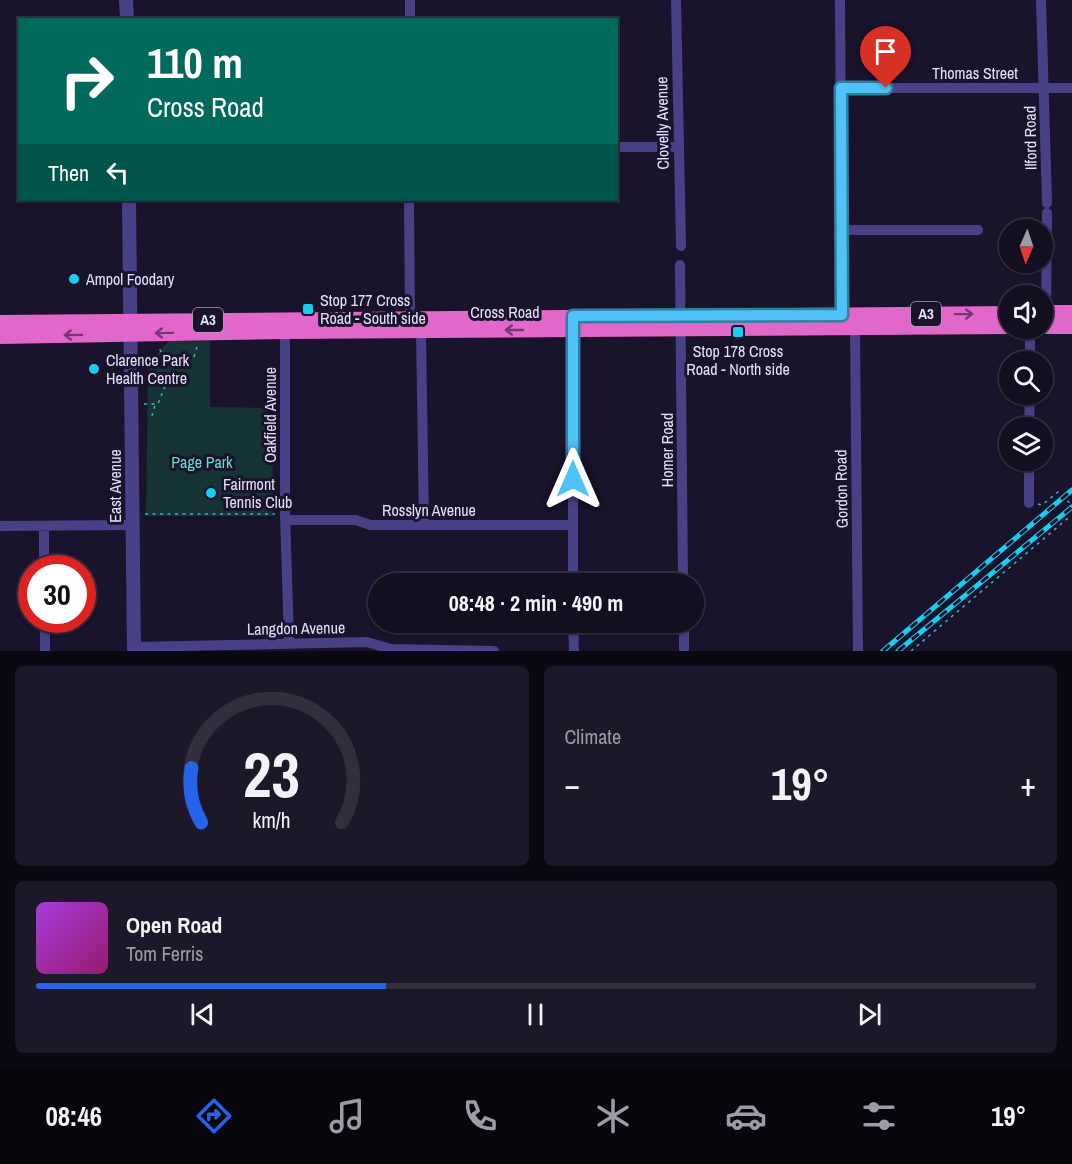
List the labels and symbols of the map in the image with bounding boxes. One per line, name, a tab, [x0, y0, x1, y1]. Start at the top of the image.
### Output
pin	[860, 26, 911, 88]
street label: Thomas Street	[932, 62, 1018, 84]
street label: Clovelly Avenue	[650, 76, 674, 170]
street label: Ilford Road	[1018, 106, 1042, 170]
north arrow	[999, 219, 1053, 273]
place label: Ampol Foodary	[85, 268, 175, 290]
marker: Ampol Foodary	[67, 272, 81, 286]
place label: Stop 177 Cross Road - South side	[320, 289, 426, 329]
street label: Cross Road	[470, 301, 540, 323]
marker: Stop 177 Cross Road - South side	[301, 302, 315, 316]
road number: A3	[911, 302, 941, 326]
road number: A3	[193, 308, 223, 332]
one-way arrow	[953, 308, 973, 320]
one-way arrow	[505, 324, 525, 336]
marker: Stop 178 Cross Road - North side	[731, 325, 745, 339]
one-way arrow	[154, 327, 174, 339]
one-way arrow	[63, 329, 83, 340]
place label: Stop 178 Cross Road - North side	[686, 340, 790, 380]
place label: Clarence Park Health Centre	[106, 349, 190, 389]
marker: Clarence Park Health Centre	[87, 362, 101, 376]
street label: Oakfield Avenue	[259, 367, 281, 463]
street label: Homer Road	[656, 413, 678, 487]
position arrow	[541, 447, 605, 511]
street label: East Avenue	[104, 449, 126, 523]
street label: Gordon Road	[829, 449, 853, 529]
park label: Page Park	[171, 451, 233, 473]
place label: Fairmont Tennis Club	[223, 473, 292, 513]
marker: Fairmont Tennis Club	[204, 486, 218, 500]
street label: Rosslyn Avenue	[382, 499, 476, 521]
speed limit sign: 30	[18, 555, 96, 633]
street label: Langdon Avenue	[247, 616, 345, 640]

